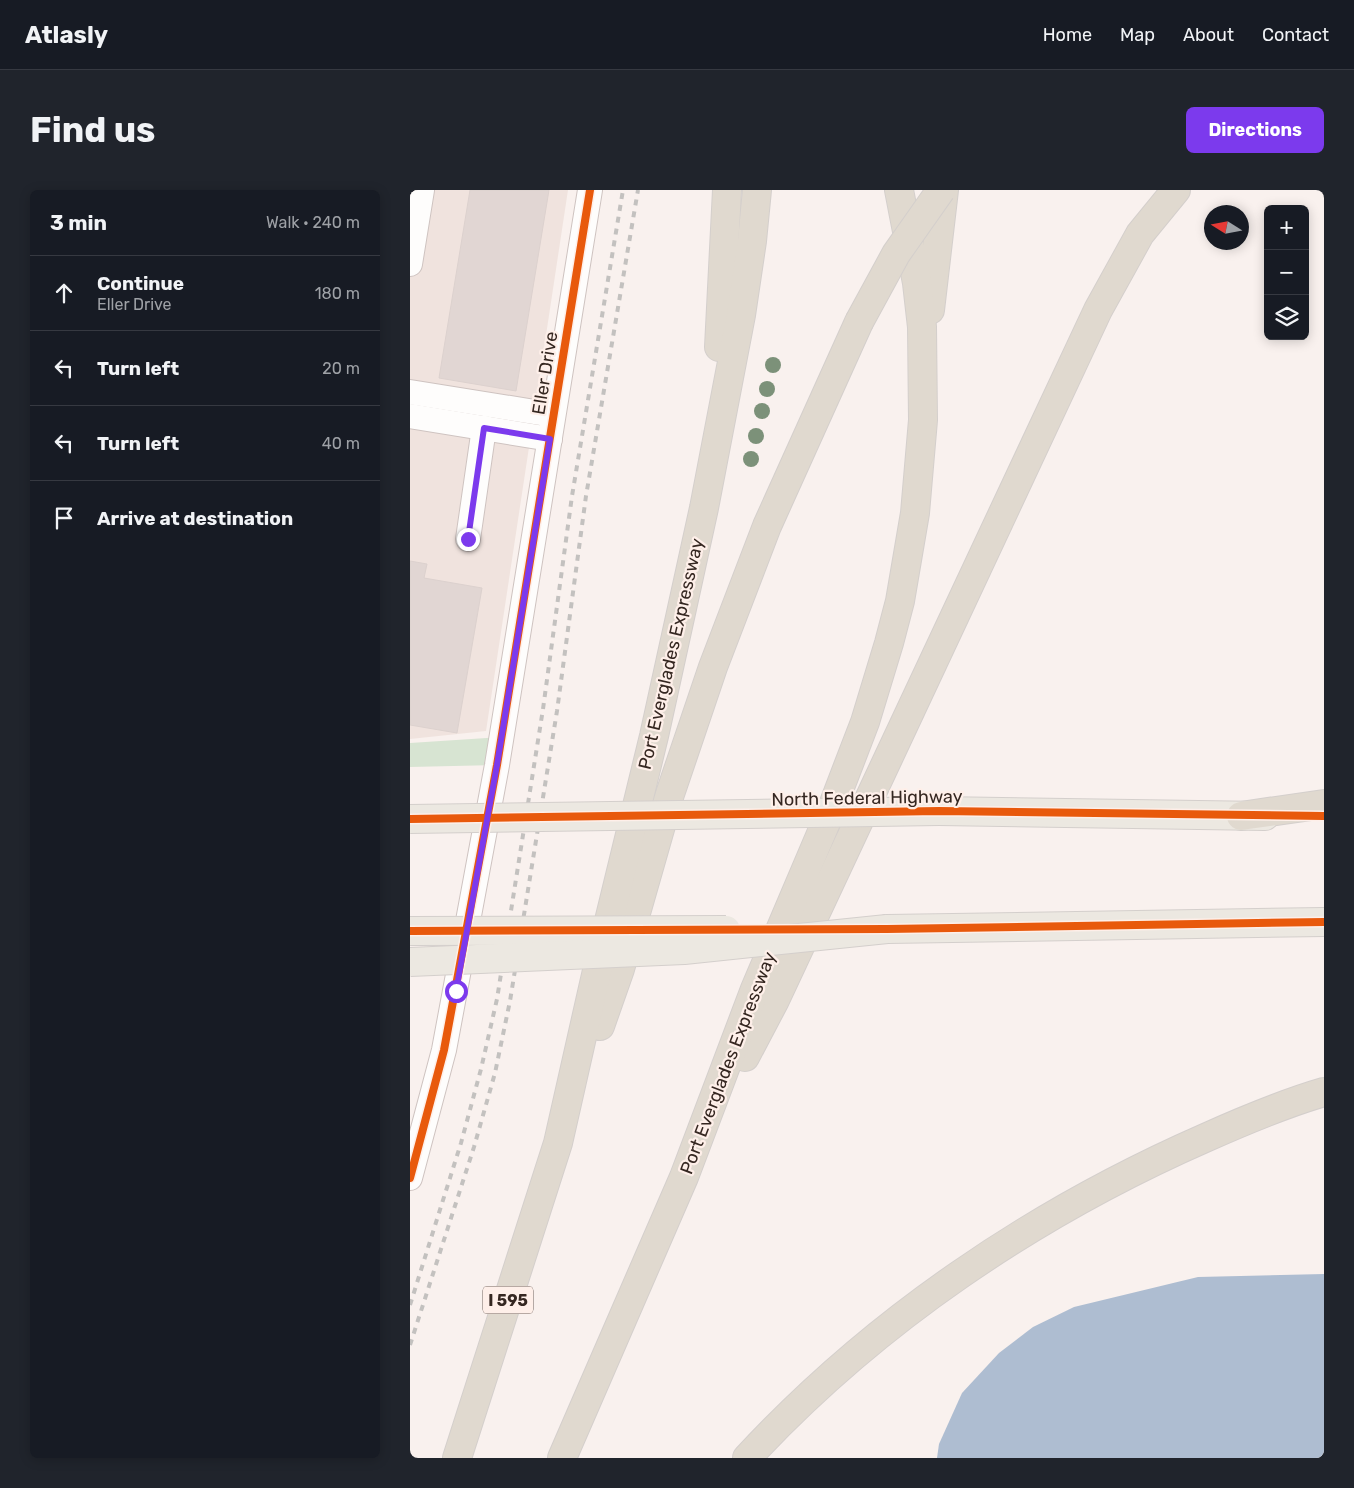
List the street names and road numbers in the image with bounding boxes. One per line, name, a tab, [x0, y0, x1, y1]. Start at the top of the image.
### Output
street label: Eller Drive	[528, 330, 562, 416]
street label: Port Everglades Expressway	[634, 536, 708, 772]
street label: North Federal Highway	[771, 785, 963, 811]
street label: Port Everglades Expressway	[675, 949, 781, 1177]
road number: I 595	[483, 1286, 533, 1314]

